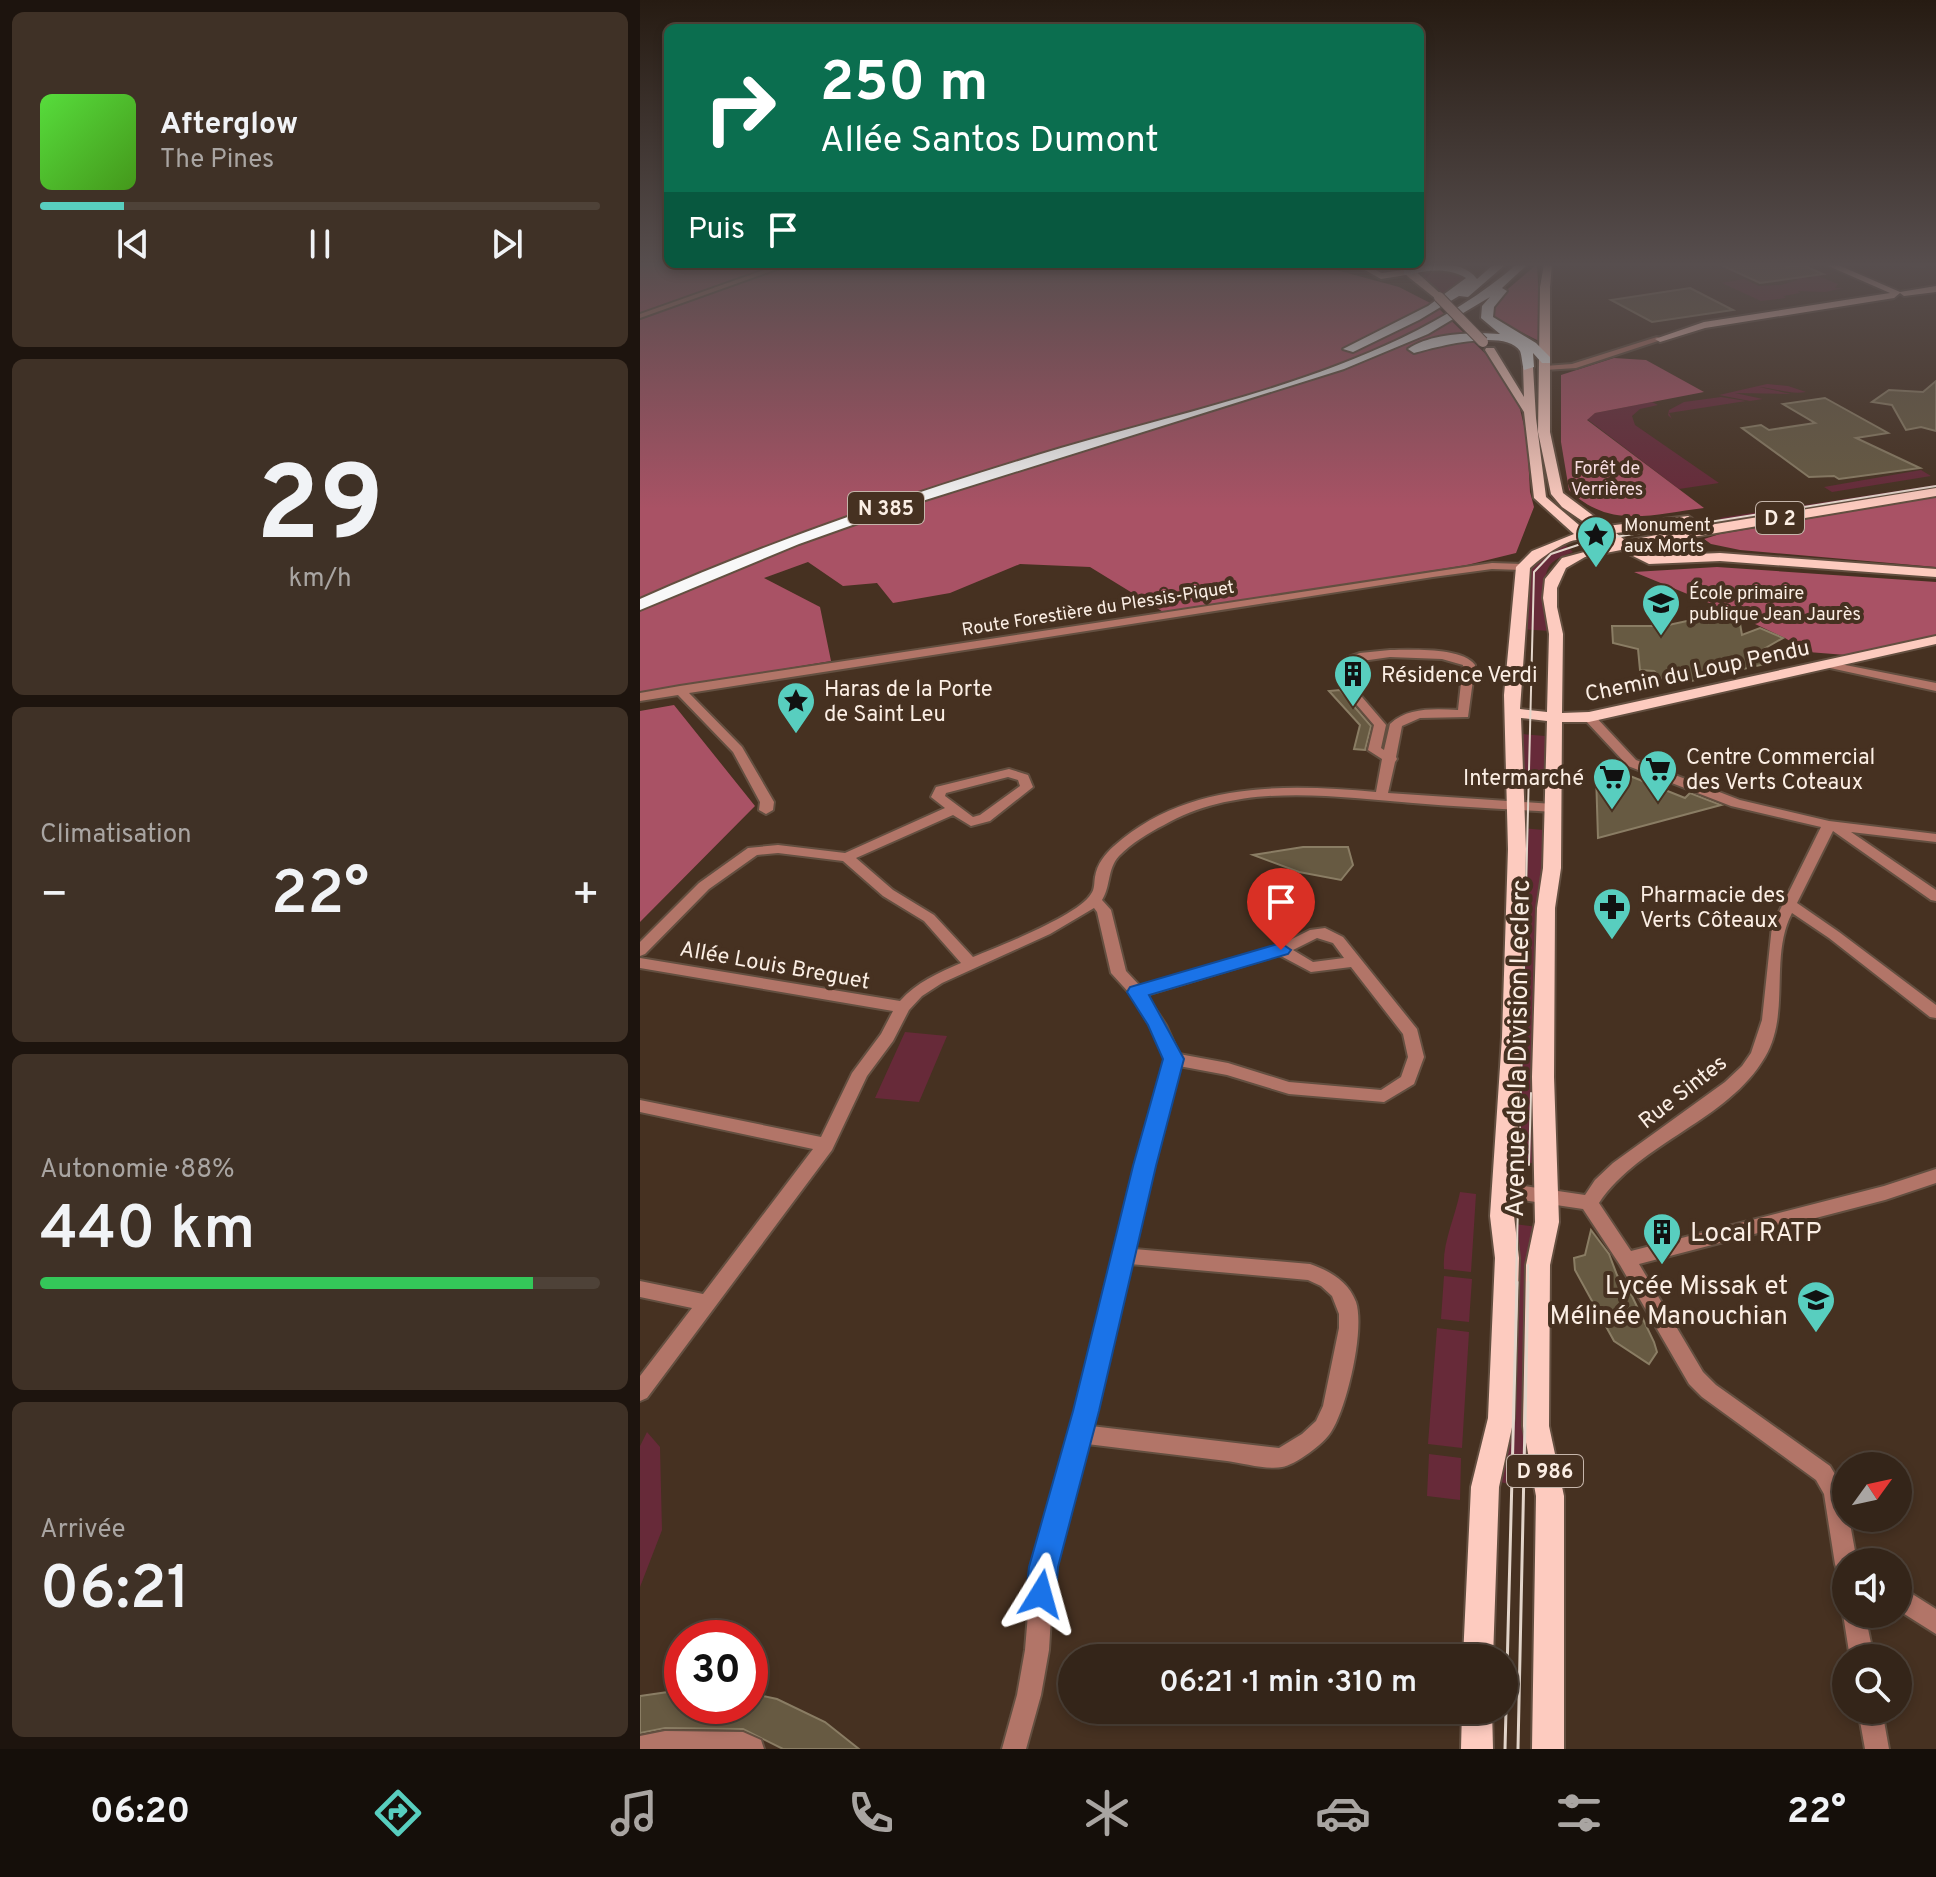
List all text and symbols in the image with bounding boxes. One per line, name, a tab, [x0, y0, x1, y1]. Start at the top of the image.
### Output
text: 250 m	[820, 50, 988, 120]
icon: right	[688, 56, 792, 160]
text: Afterglow	[160, 107, 298, 144]
text: Allée Santos Dumont	[820, 119, 1159, 165]
text: The Pines	[160, 144, 274, 177]
icon: arrive	[761, 208, 805, 252]
text: Puis	[688, 212, 745, 249]
icon: previous	[111, 222, 155, 266]
icon: pause	[298, 222, 342, 266]
icon: next	[485, 222, 529, 266]
text: 29	[256, 445, 384, 577]
park label: Forêt de Verrières	[1571, 458, 1643, 502]
road number: N 385	[848, 492, 924, 524]
road number: D 2	[1756, 502, 1804, 534]
place icon: Monument aux Morts	[1575, 514, 1617, 569]
place label: Monument aux Morts	[1624, 515, 1711, 559]
text: km/h	[288, 563, 352, 596]
street label: Route Forestière du Plessis-Piquet	[960, 577, 1236, 642]
place label: École primaire publique Jean Jaurès	[1689, 581, 1861, 627]
school or university icon: École primaire publique Jean Jaurès	[1640, 582, 1682, 637]
street label: Chemin du Loup Pendu	[1583, 635, 1812, 709]
building icon: Résidence Verdi	[1332, 653, 1374, 708]
place label: Résidence Verdi	[1381, 663, 1538, 690]
place label: Haras de la Porte de Saint Leu	[824, 677, 993, 729]
place icon: Haras de la Porte de Saint Leu	[775, 680, 817, 735]
place label: Centre Commercial des Verts Coteaux	[1686, 745, 1875, 797]
supermarket icon: Centre Commercial des Verts Coteaux	[1637, 748, 1679, 803]
supermarket icon: Intermarché	[1591, 756, 1633, 811]
place label: Intermarché	[1463, 766, 1584, 793]
text: Climatisation	[40, 819, 192, 852]
text: 22°	[271, 859, 369, 935]
pin	[1247, 868, 1315, 950]
text: −	[40, 869, 68, 925]
text: +	[572, 869, 600, 925]
street label: Avenue de la Division Leclerc	[1500, 879, 1539, 1217]
icon: arrive	[1259, 880, 1303, 924]
place label: Pharmacie des Verts Côteaux	[1640, 883, 1785, 935]
pharmacy icon: Pharmacie des Verts Côteaux	[1591, 886, 1633, 941]
street label: Allée Louis Breguet	[677, 936, 872, 996]
street label: Rue Sintes	[1634, 1050, 1733, 1136]
text: Autonomie · 88%	[40, 1154, 235, 1187]
text: 440 km	[40, 1194, 255, 1270]
building icon: Local RATP	[1641, 1211, 1683, 1266]
place label: Local RATP	[1690, 1218, 1822, 1251]
place label: Lycée Missak et Mélinée Manouchian	[1549, 1271, 1788, 1334]
school or university icon: Lycée Missak et Mélinée Manouchian	[1795, 1279, 1837, 1334]
north arrow	[1832, 1452, 1912, 1532]
map controls	[1832, 1452, 1912, 1724]
road number: D 986	[1507, 1455, 1583, 1487]
text: Arrivée	[40, 1514, 125, 1547]
button: sound	[1832, 1548, 1912, 1628]
position arrow	[999, 1552, 1083, 1636]
text: 06:21	[40, 1554, 190, 1630]
speed limit sign: 30	[664, 1620, 768, 1724]
button: search	[1832, 1644, 1912, 1724]
text: 06:21 · 1 min · 310 m	[1159, 1665, 1417, 1702]
icon: directions	[370, 1785, 426, 1841]
icon: music	[606, 1785, 662, 1841]
icon: phone	[843, 1785, 899, 1841]
icon: climate	[1079, 1785, 1135, 1841]
icon: car	[1315, 1785, 1371, 1841]
icon: filters	[1551, 1785, 1607, 1841]
text: 06:20	[90, 1790, 190, 1836]
text: 22°	[1787, 1790, 1846, 1836]

